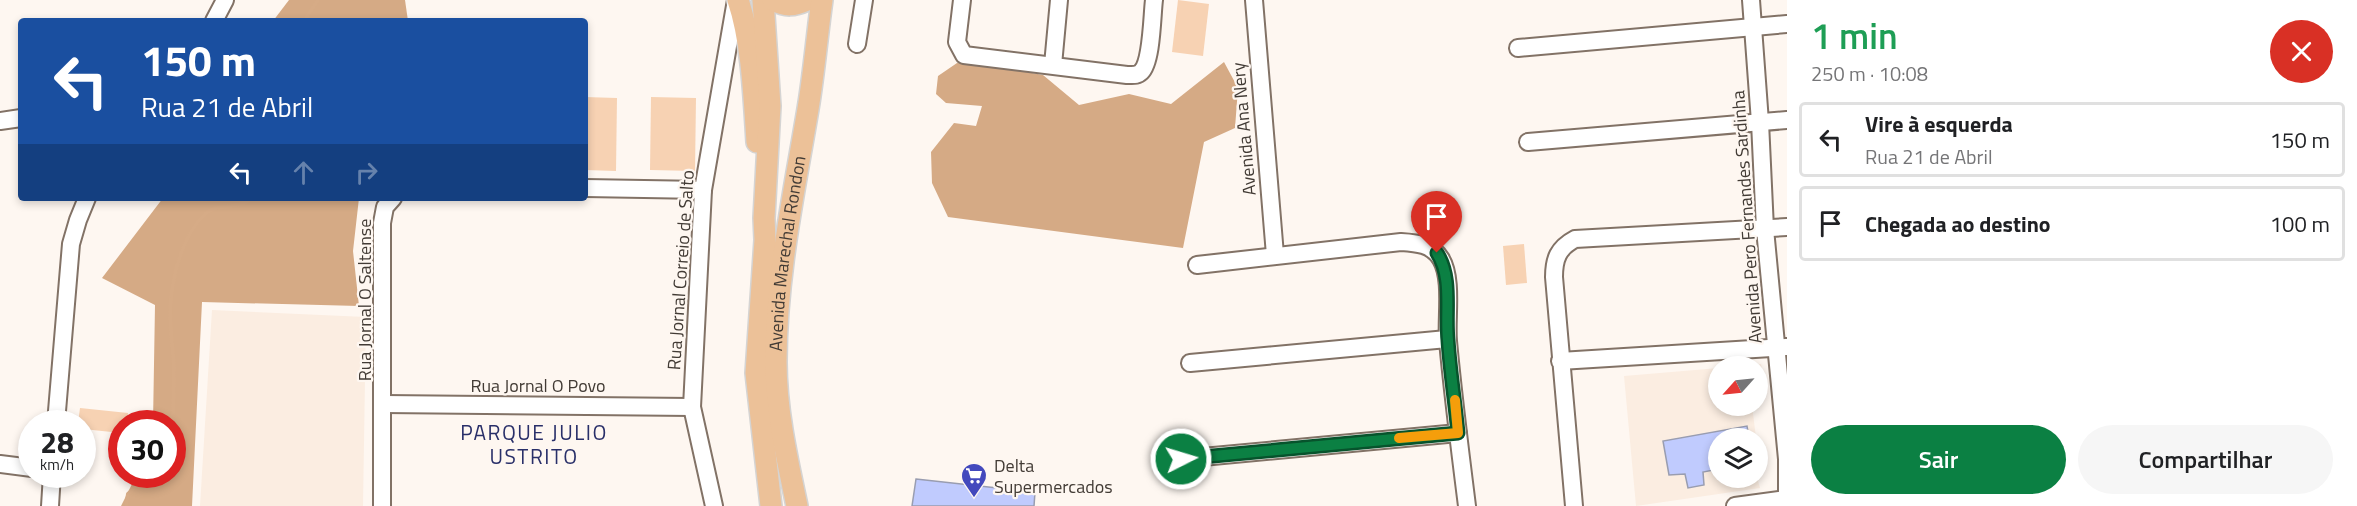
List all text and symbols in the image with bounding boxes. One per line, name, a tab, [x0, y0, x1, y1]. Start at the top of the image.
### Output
text: 1 min	[1811, 8, 1898, 63]
button: close	[2270, 20, 2333, 83]
text: 150 m	[141, 28, 256, 92]
icon: left	[42, 42, 120, 120]
text: 250 m · 10:08	[1811, 58, 1928, 89]
street label: Avenida Ana Nery	[1224, 61, 1263, 197]
text: Rua 21 de Abril	[141, 86, 313, 127]
street label: Avenida Pero Fernandes Sardinha	[1724, 90, 1769, 344]
text: Vire à esquerda	[1865, 107, 2013, 141]
icon: left	[1814, 123, 1847, 156]
text: 150 m	[2270, 123, 2330, 157]
text: Rua 21 de Abril	[1865, 141, 1993, 172]
street label: Avenida Marechal Rondon	[762, 154, 813, 352]
icon: left	[224, 156, 257, 189]
icon: ahead	[287, 156, 320, 189]
icon: right	[350, 156, 383, 189]
street label: Rua Jornal Correio de Salto	[660, 169, 701, 371]
pin	[1411, 191, 1462, 253]
icon: arrive	[1420, 200, 1453, 233]
icon: arrive	[1814, 207, 1847, 240]
text: Chegada ao destino	[1865, 207, 2051, 241]
text: 100 m	[2270, 207, 2330, 241]
street label: Rua Jornal O Saltense	[351, 219, 378, 381]
north arrow	[1708, 356, 1768, 416]
map controls	[1708, 356, 1768, 488]
street label: Rua Jornal O Povo	[471, 372, 606, 399]
speed limit sign: 30	[108, 410, 186, 488]
district label: PARQUE JULIO USTRITO	[460, 416, 608, 472]
text: 28	[40, 419, 74, 465]
button: Sair	[1811, 425, 2066, 494]
button: Compartilhar	[2078, 425, 2333, 494]
position arrow	[1149, 427, 1213, 491]
button: layers	[1708, 428, 1768, 488]
place label: Delta Supermercados	[994, 452, 1113, 500]
text: km/h	[40, 453, 74, 476]
supermarket icon: Delta Supermercados	[959, 461, 989, 499]

